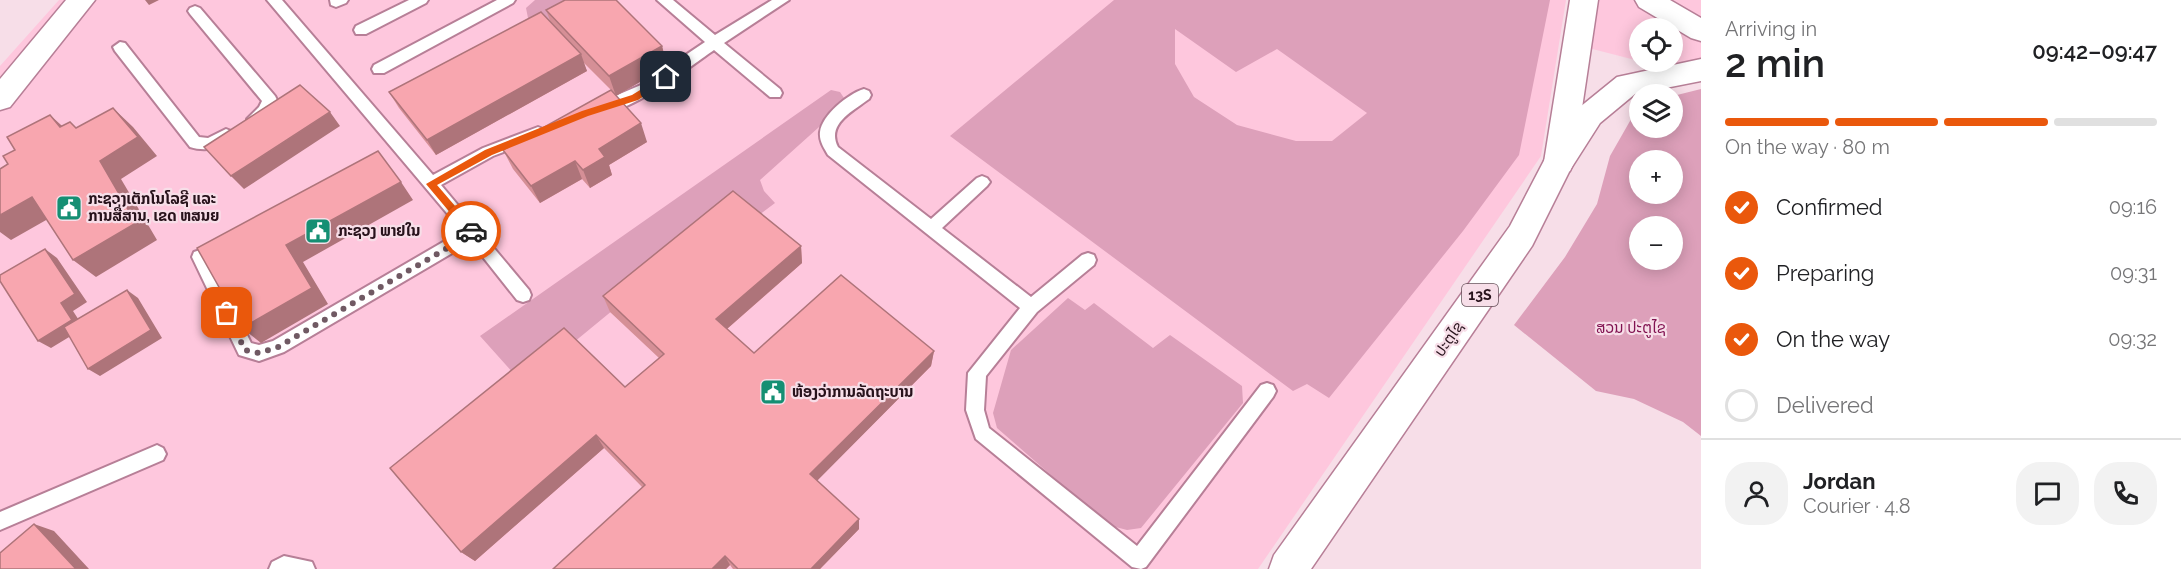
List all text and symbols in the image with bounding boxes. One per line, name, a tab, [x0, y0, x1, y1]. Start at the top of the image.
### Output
text: Arriving in	[1725, 17, 1817, 41]
map controls	[1629, 18, 1683, 270]
button: locate	[1629, 18, 1683, 72]
text: 09:42–09:47	[2032, 38, 2157, 64]
text: 2 min	[1725, 40, 1825, 86]
pin	[640, 51, 691, 102]
icon: home	[649, 60, 682, 93]
button: layers	[1629, 84, 1683, 138]
text: On the way · 80 m	[1725, 135, 1890, 159]
button: +	[1629, 150, 1683, 204]
place label: ກະຊວງເຕັກໂນໂລຊີ ແລະ ການສື່ສານ, ເຂດ ຫສນຍ	[88, 189, 219, 225]
icon: check	[1725, 191, 1758, 224]
public building icon: ກະຊວງເຕັກໂນໂລຊີ ແລະ ການສື່ສານ, ເຂດ ຫສນຍ	[54, 193, 84, 223]
text: Confirmed	[1776, 194, 1883, 220]
text: 09:16	[2109, 195, 2157, 219]
courier	[441, 201, 501, 261]
icon: car	[455, 215, 488, 248]
public building icon: ກະຊວງ ພາຢໃນ	[303, 216, 333, 246]
button: −	[1629, 216, 1683, 270]
place label: ກະຊວງ ພາຢໃນ	[338, 222, 420, 240]
icon: check	[1725, 257, 1758, 290]
text: Preparing	[1776, 260, 1874, 286]
text: 09:31	[2110, 261, 2157, 285]
road number: 13S	[1462, 284, 1498, 306]
pin	[201, 287, 252, 338]
icon: bag	[210, 296, 243, 329]
street label: ປະຕູໄຊ	[1431, 318, 1468, 361]
park label: ສວນ ປະຕູໄຊ	[1596, 319, 1666, 338]
icon: check	[1725, 323, 1758, 356]
text: On the way	[1776, 326, 1890, 352]
text: 09:32	[2108, 327, 2157, 351]
public building icon: ຫ້ອງວ່າການລັດຖະບານ	[758, 377, 788, 407]
place label: ຫ້ອງວ່າການລັດຖະບານ	[792, 383, 913, 401]
text: Delivered	[1776, 392, 1874, 418]
button: person	[1725, 462, 1788, 525]
button: chat	[2016, 462, 2079, 525]
button: phone	[2094, 462, 2157, 525]
text: Jordan	[1803, 468, 1875, 494]
text: Courier · 4.8	[1803, 494, 1911, 518]

